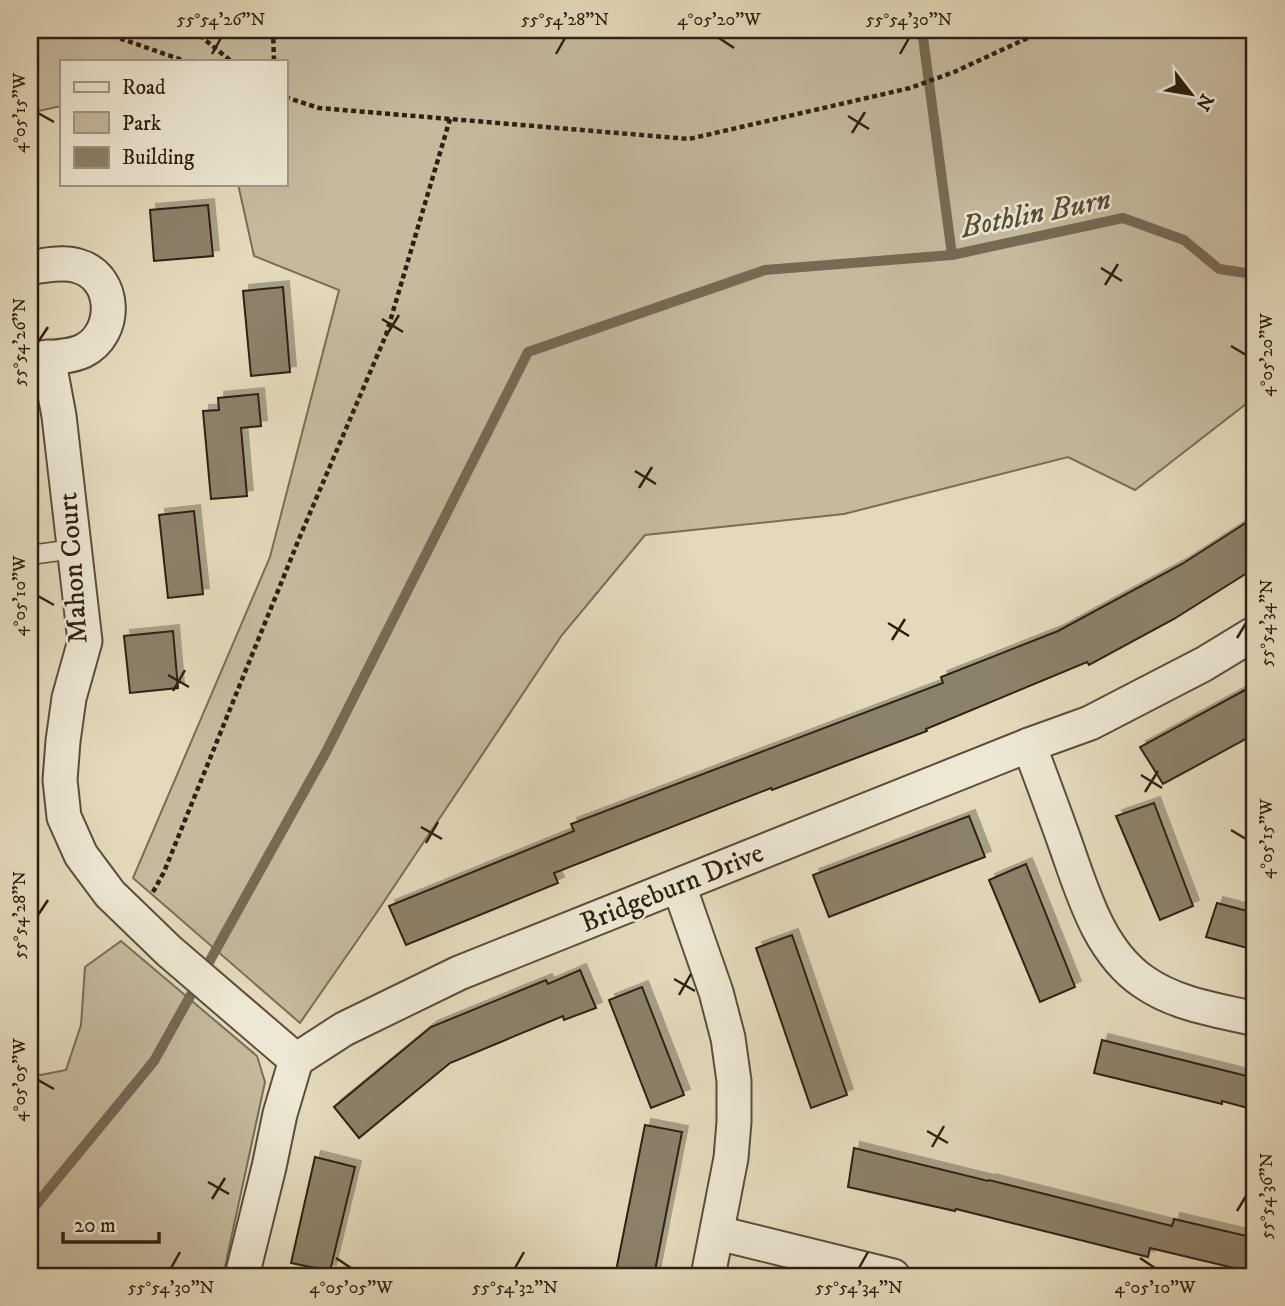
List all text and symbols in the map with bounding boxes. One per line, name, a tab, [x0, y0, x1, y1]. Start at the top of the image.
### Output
text: 55°54'26"N	[177, 9, 265, 31]
text: 55°54'28"N	[521, 9, 609, 31]
text: 4°05'20"W	[677, 9, 761, 31]
text: 55°54'30"N	[866, 9, 953, 31]
legend	[60, 60, 287, 186]
north arrow	[1156, 60, 1226, 130]
text: 4°05'15"W	[9, 72, 31, 153]
text: Road	[122, 75, 166, 101]
text: N	[1190, 89, 1218, 115]
text: Park	[122, 111, 162, 137]
text: Building	[122, 145, 195, 171]
water label: Bothlin Burn	[957, 181, 1114, 247]
text: 55°54'26"N	[9, 298, 31, 386]
text: 4°05'20"W	[1256, 313, 1278, 397]
street label: Mahon Court	[50, 491, 96, 645]
text: 4°05'10"W	[9, 555, 31, 637]
text: 55°54'34"N	[1256, 579, 1278, 667]
text: 4°05'15"W	[1256, 798, 1278, 879]
street label: Bridgeburn Drive	[575, 835, 769, 941]
text: 55°54'28"N	[9, 871, 31, 959]
text: 4°05'05"W	[9, 1038, 31, 1122]
text: 55°54'36"N	[1256, 1153, 1278, 1239]
scale bar	[63, 1201, 159, 1245]
text: 20 m	[74, 1213, 116, 1239]
text: 55°54'30"N	[128, 1277, 215, 1299]
text: 4°05'05"W	[309, 1277, 393, 1299]
text: 55°54'32"N	[472, 1277, 558, 1299]
text: 55°54'34"N	[815, 1277, 903, 1299]
text: 4°05'10"W	[1115, 1277, 1196, 1299]

